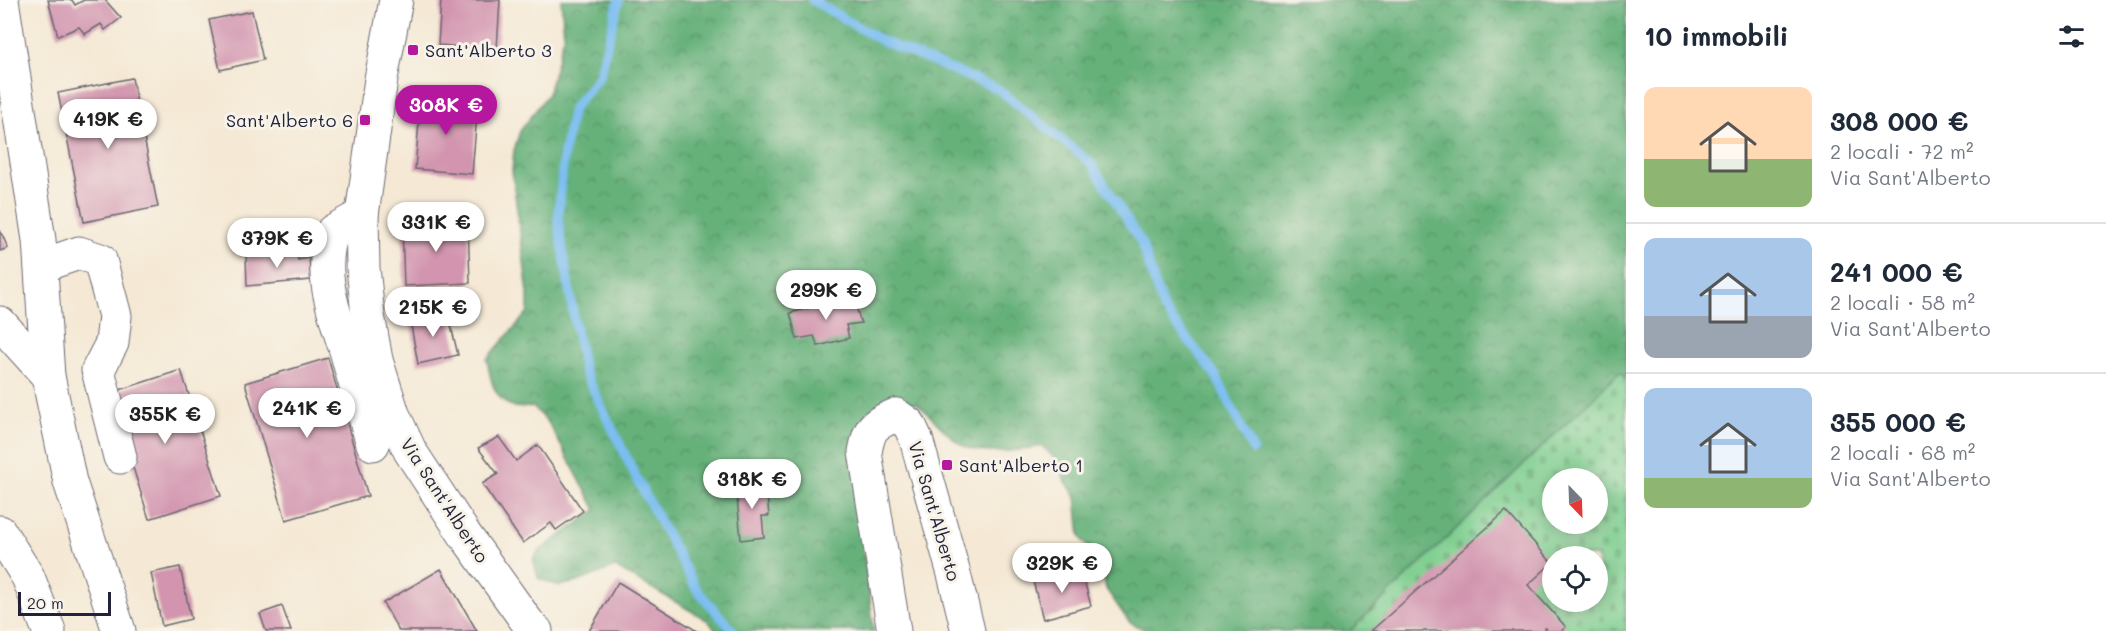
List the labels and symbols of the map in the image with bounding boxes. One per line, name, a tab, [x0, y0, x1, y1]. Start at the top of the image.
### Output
place label: Sant'Alberto 3	[425, 38, 552, 62]
marker: Sant'Alberto 3	[406, 43, 420, 57]
pin: 308K €	[397, 85, 495, 136]
pin: 419K €	[59, 99, 157, 150]
place label: Sant'Alberto 6	[226, 108, 353, 132]
marker: Sant'Alberto 6	[358, 113, 372, 127]
pin: 331K €	[387, 202, 485, 253]
pin: 379K €	[228, 218, 326, 269]
pin: 299K €	[777, 270, 875, 321]
pin: 215K €	[384, 287, 482, 338]
pin: 241K €	[258, 388, 356, 439]
pin: 355K €	[116, 394, 214, 445]
street label: Via Sant'Alberto	[396, 433, 495, 567]
street label: Via Sant'Alberto	[904, 438, 967, 584]
place label: Sant'Alberto 1	[959, 453, 1083, 477]
marker: Sant'Alberto 1	[940, 458, 954, 472]
pin: 318K €	[703, 459, 801, 510]
north arrow	[1542, 468, 1608, 534]
pin: 329K €	[1013, 543, 1111, 594]
scale bar	[18, 589, 111, 616]

